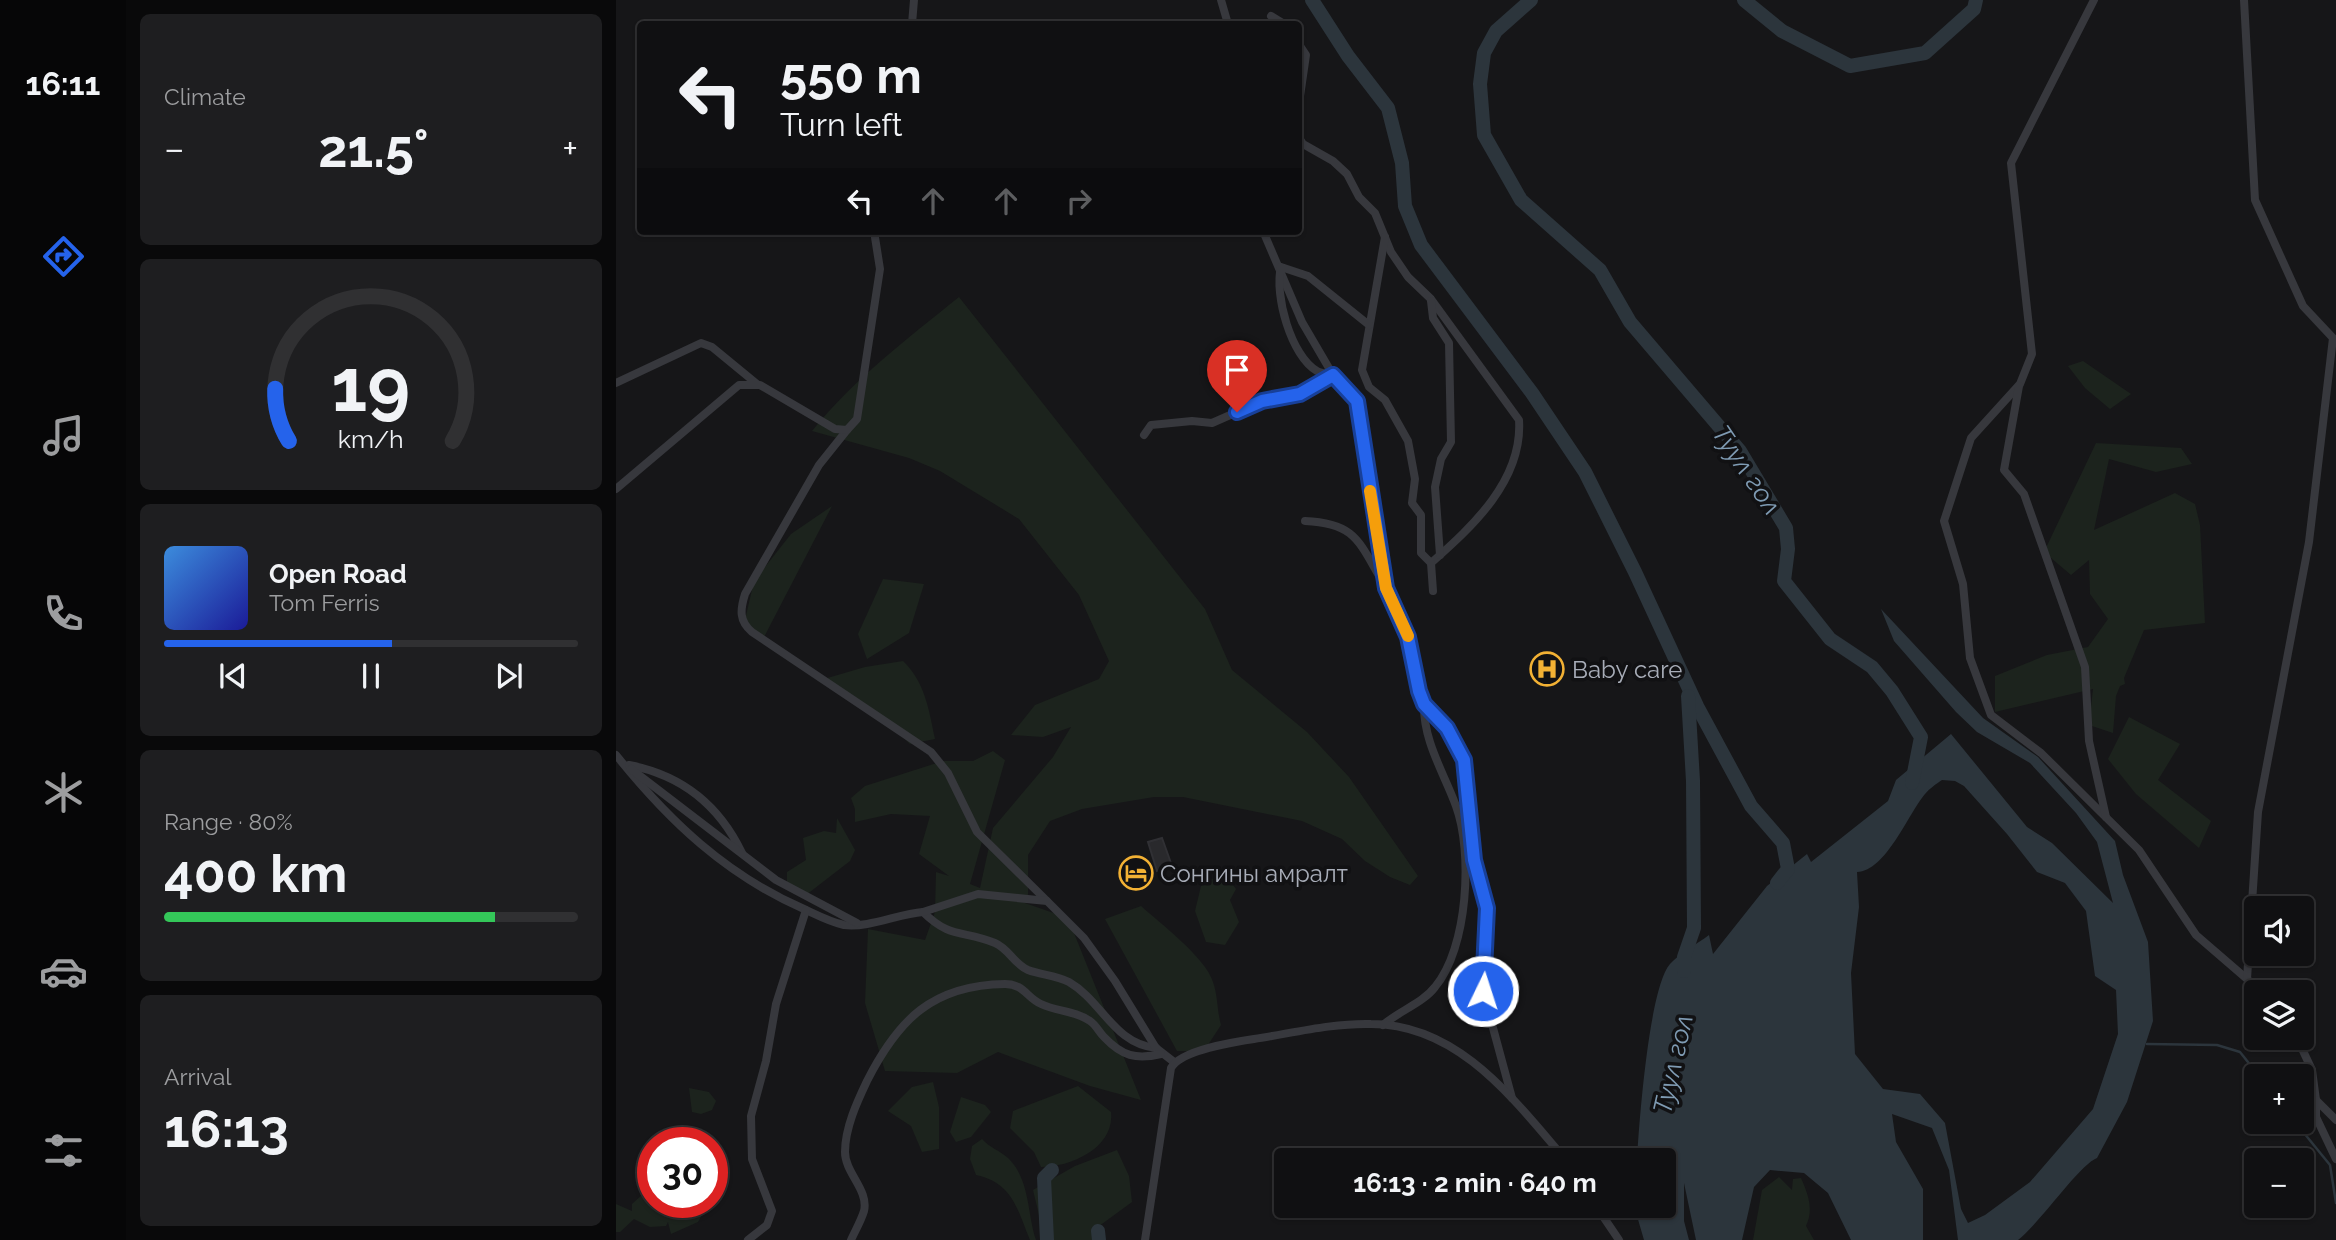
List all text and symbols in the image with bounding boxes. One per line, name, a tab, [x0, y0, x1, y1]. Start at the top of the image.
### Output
text: 550 m	[780, 47, 922, 104]
icon: left	[665, 49, 756, 140]
text: 16:11	[26, 65, 100, 102]
text: Climate	[164, 83, 246, 110]
text: Turn left	[780, 106, 902, 143]
text: 21.5°	[318, 118, 429, 179]
text: −	[164, 126, 184, 171]
text: +	[562, 126, 578, 171]
icon: left	[841, 182, 879, 220]
icon: ahead	[914, 182, 952, 220]
icon: ahead	[987, 182, 1025, 220]
icon: right	[1060, 182, 1098, 220]
icon: directions	[39, 232, 88, 281]
pin	[1207, 340, 1267, 412]
text: 19	[332, 343, 410, 428]
icon: arrive	[1218, 351, 1256, 389]
icon: music	[39, 411, 88, 460]
water label: Туул гол	[1706, 420, 1788, 520]
text: km/h	[338, 424, 404, 454]
text: Open Road	[269, 559, 407, 589]
icon: phone	[39, 589, 88, 638]
text: Tom Ferris	[269, 589, 380, 616]
hospital icon: Baby care	[1528, 650, 1566, 688]
place label: Baby care	[1572, 655, 1682, 684]
icon: previous	[214, 657, 252, 695]
icon: pause	[352, 657, 390, 695]
icon: next	[490, 657, 528, 695]
icon: climate	[39, 768, 88, 817]
text: Range · 80%	[164, 808, 293, 835]
text: 400 km	[164, 843, 347, 904]
hotel icon: Сонгины амралт	[1117, 854, 1155, 892]
place label: Сонгины амралт	[1160, 859, 1349, 888]
map controls	[2244, 896, 2314, 1218]
button: sound	[2244, 896, 2314, 966]
icon: car	[39, 947, 88, 996]
position arrow	[1446, 954, 1520, 1028]
button: layers	[2244, 980, 2314, 1050]
water label: Туул гол	[1647, 1011, 1699, 1117]
text: Arrival	[164, 1063, 231, 1090]
button: +	[2244, 1064, 2314, 1134]
text: 16:13	[164, 1098, 289, 1159]
icon: filters	[39, 1126, 88, 1175]
speed limit sign: 30	[637, 1127, 728, 1218]
button: −	[2244, 1148, 2314, 1218]
text: 16:13 · 2 min · 640 m	[1353, 1168, 1597, 1198]

